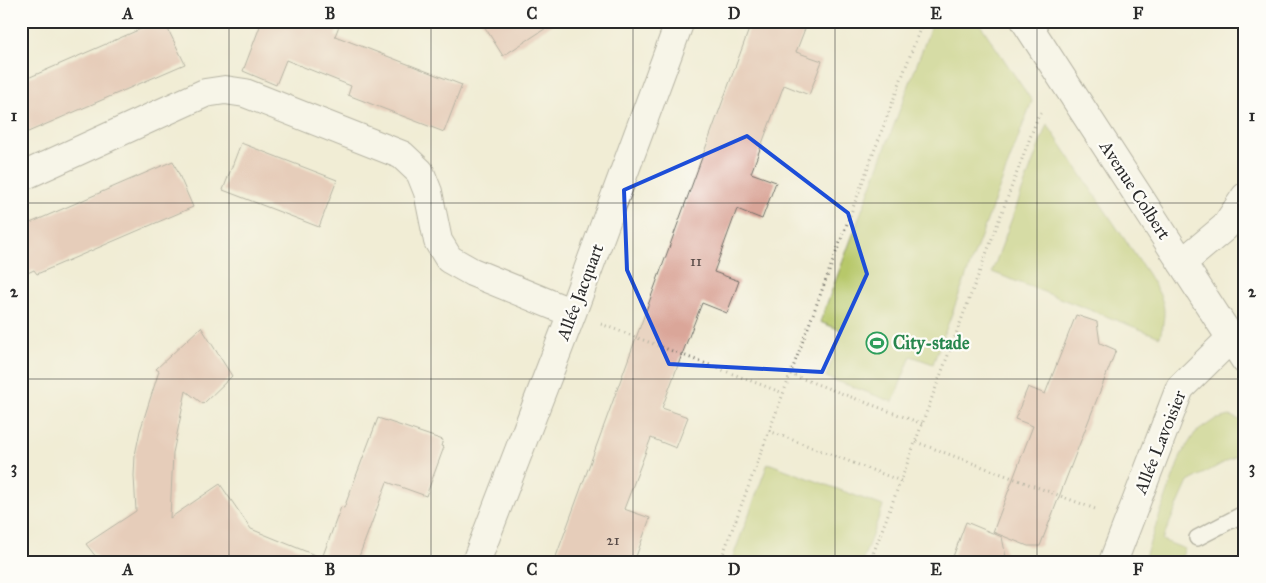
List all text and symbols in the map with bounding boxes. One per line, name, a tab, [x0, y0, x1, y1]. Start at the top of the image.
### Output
text: A	[122, 4, 134, 23]
text: B	[325, 4, 335, 23]
text: C	[527, 4, 538, 23]
text: D	[728, 4, 741, 23]
text: E	[930, 4, 942, 23]
text: F	[1133, 4, 1144, 23]
text: 1	[11, 106, 18, 125]
text: 1	[1249, 106, 1256, 125]
street label: Avenue Colbert	[1094, 136, 1175, 244]
street label: Allée Jacquart	[551, 240, 610, 345]
house number: 11	[690, 252, 702, 270]
text: 2	[10, 282, 19, 301]
text: 2	[1248, 282, 1257, 301]
sports icon: City-stade	[865, 331, 889, 355]
place label: City-stade	[893, 332, 970, 355]
street label: Allée Lavoisier	[1129, 387, 1191, 498]
text: 3	[11, 458, 17, 478]
text: 3	[1249, 458, 1255, 478]
house number: 21	[606, 531, 620, 549]
text: A	[122, 560, 134, 579]
text: B	[325, 560, 335, 579]
text: C	[527, 560, 538, 579]
text: D	[728, 560, 741, 579]
text: E	[930, 560, 942, 579]
text: F	[1133, 560, 1144, 579]

